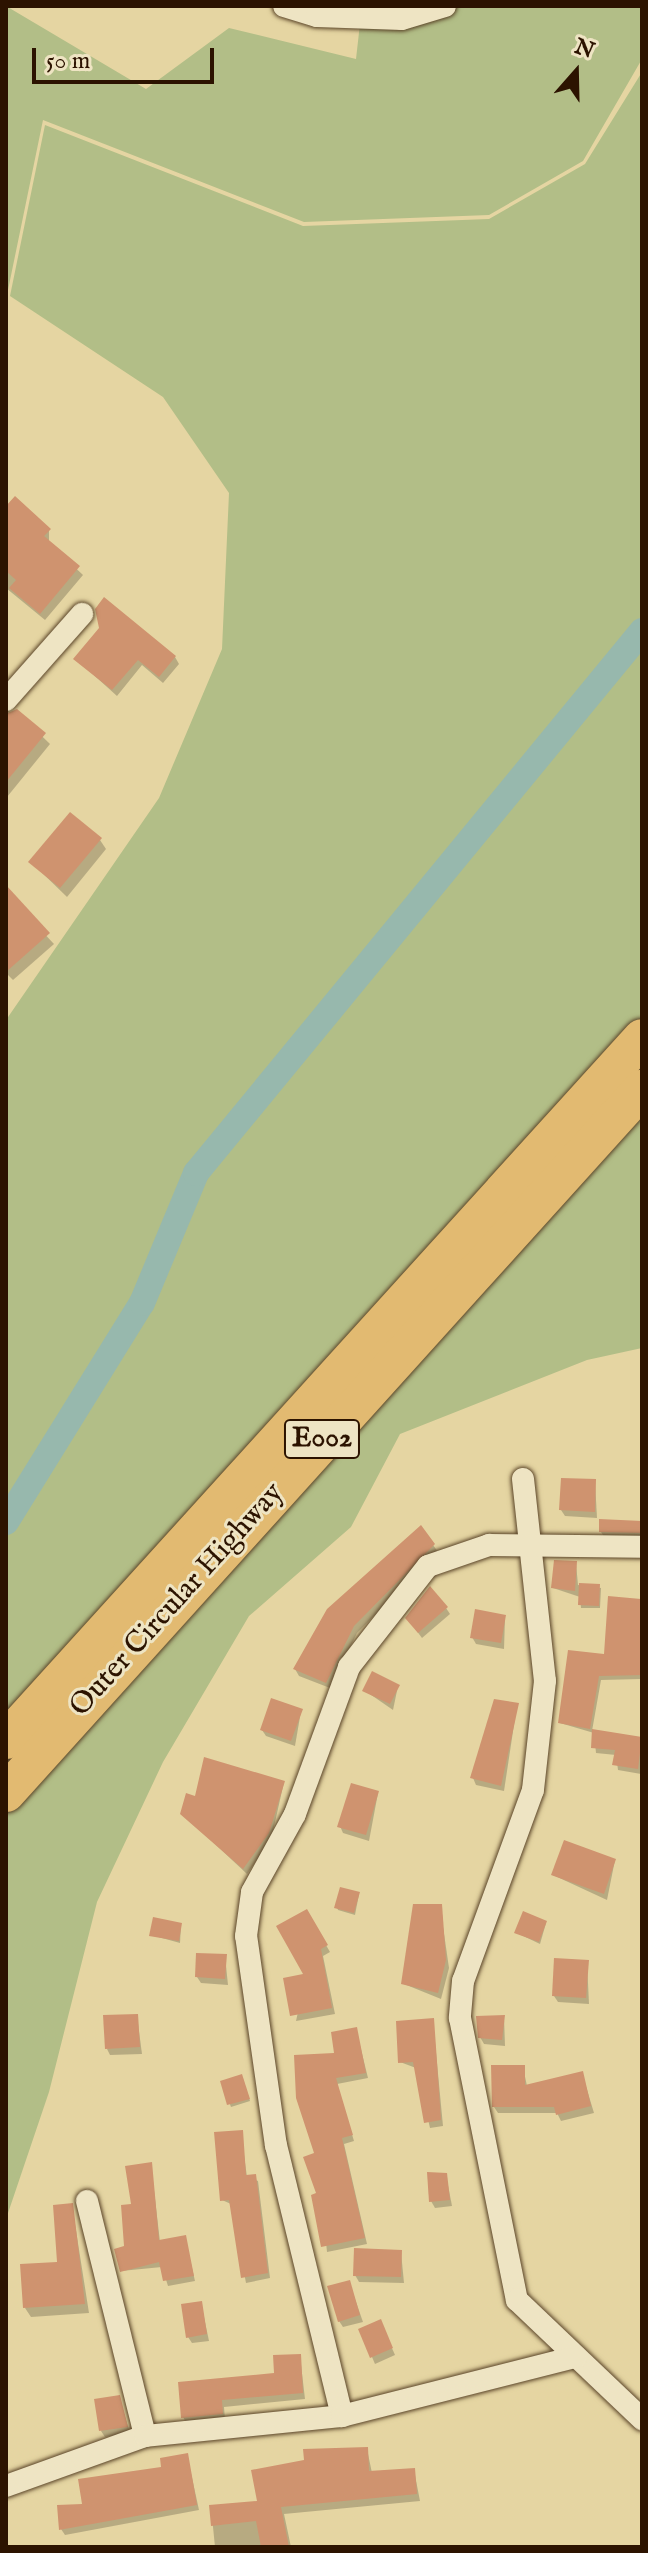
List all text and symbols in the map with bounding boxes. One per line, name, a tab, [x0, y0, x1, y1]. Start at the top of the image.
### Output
scale bar	[36, 32, 218, 82]
north arrow	[536, 32, 616, 112]
text: N	[570, 33, 598, 66]
text: 50 m	[46, 46, 90, 77]
road number: E002	[282, 1415, 362, 1463]
street label: Outer Circular Highway	[62, 1476, 292, 1724]

